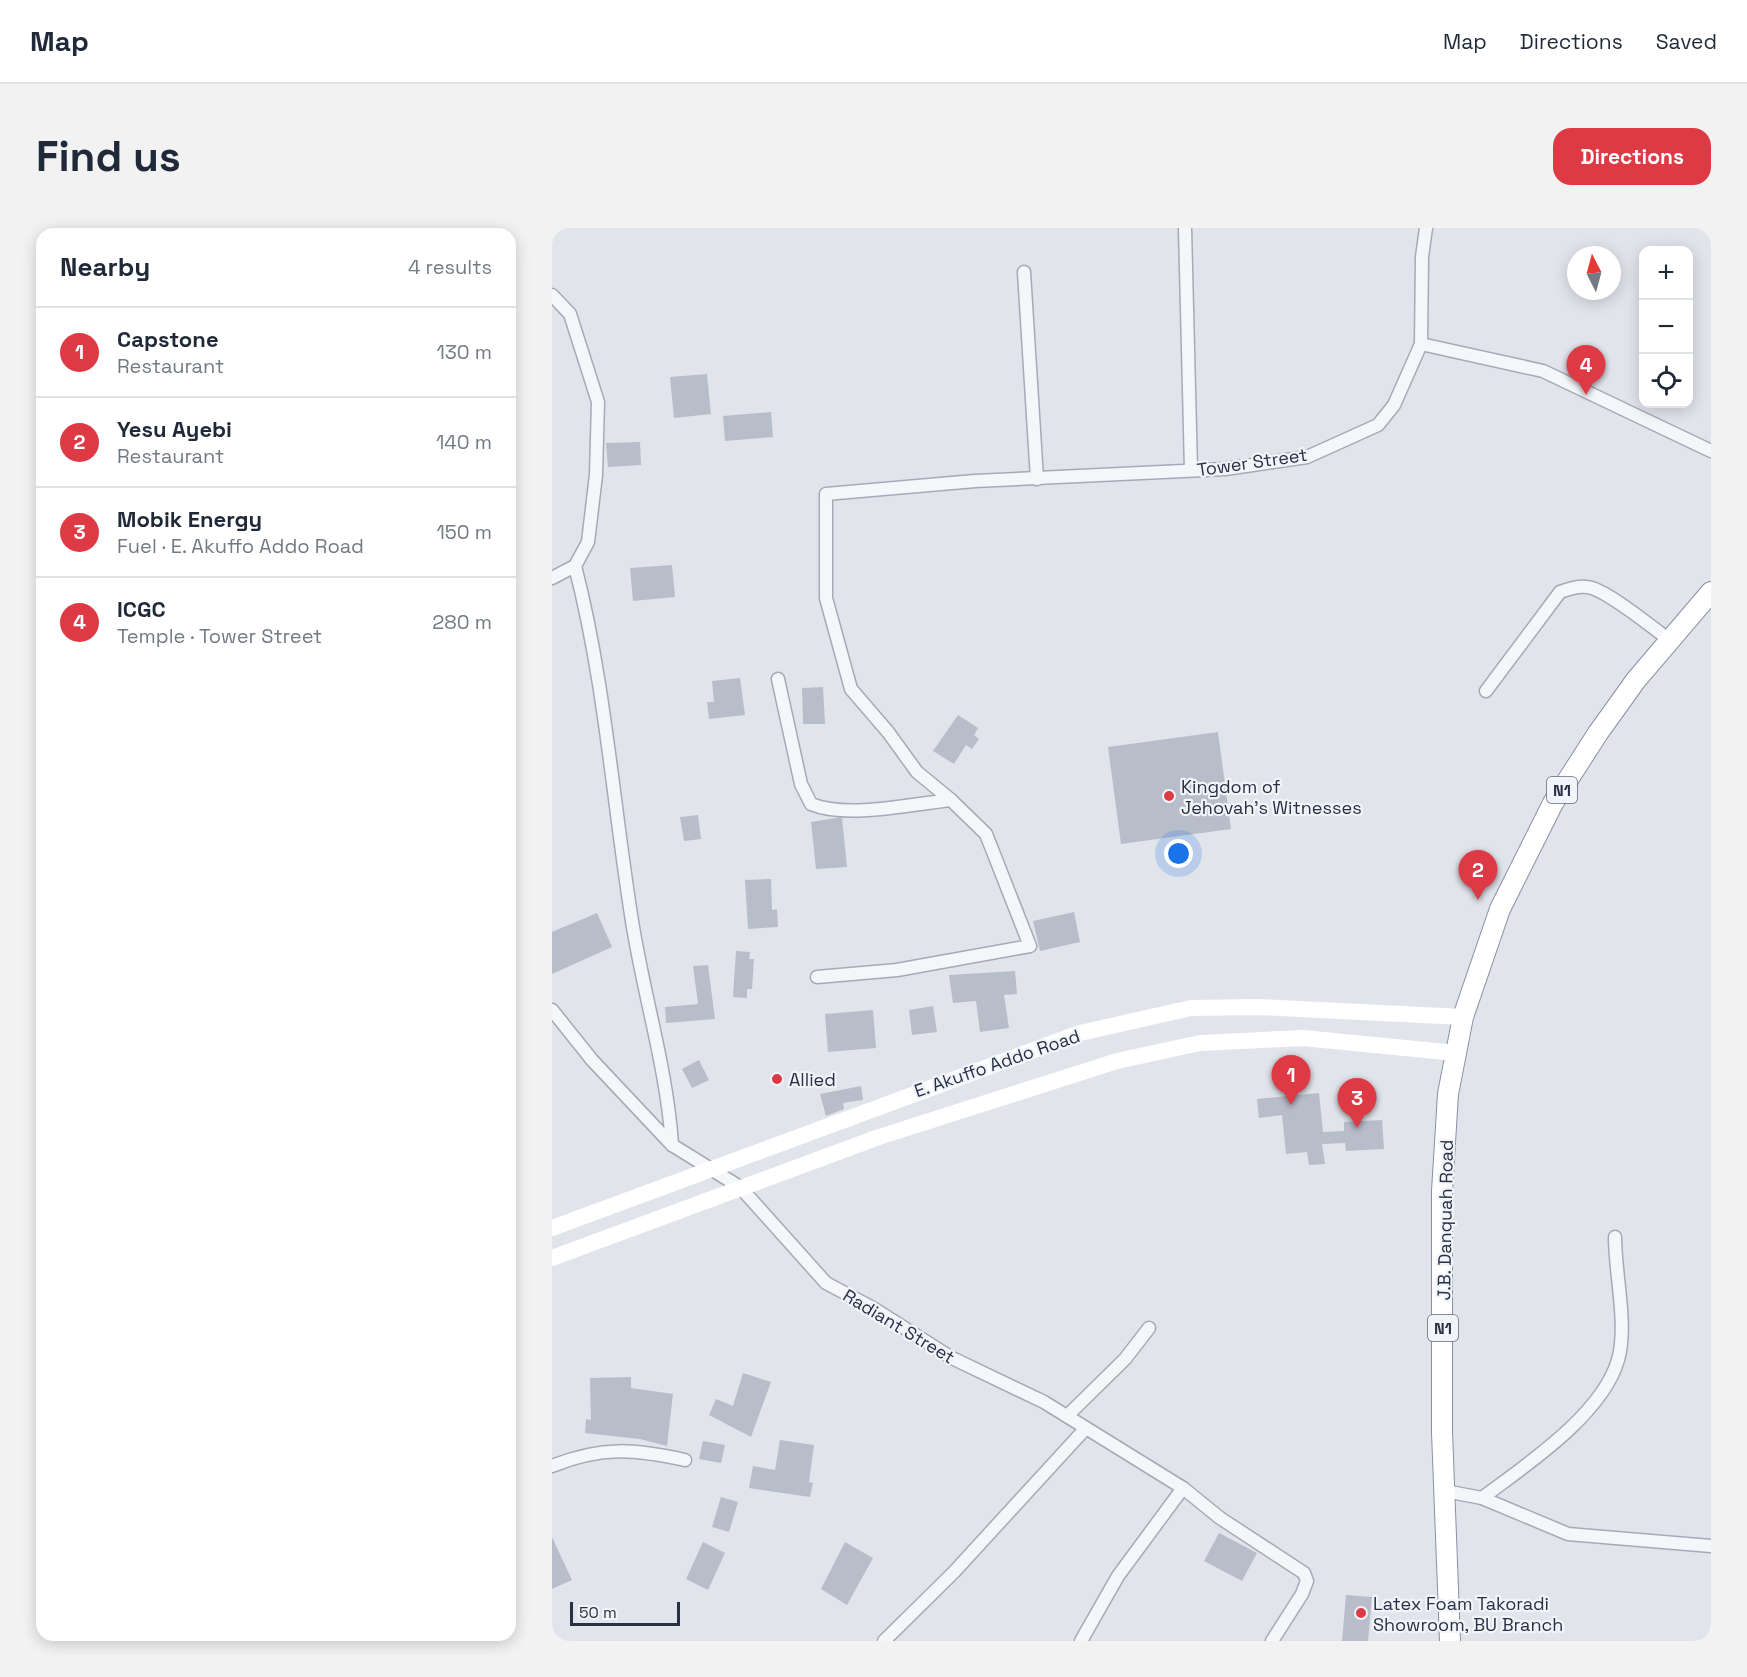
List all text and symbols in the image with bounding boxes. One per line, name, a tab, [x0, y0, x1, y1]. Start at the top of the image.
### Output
text: Map	[30, 23, 89, 59]
text: Map	[1443, 28, 1487, 55]
text: Directions	[1520, 28, 1623, 55]
text: Saved	[1656, 28, 1717, 55]
button: Directions	[1553, 128, 1711, 185]
text: Find us	[36, 130, 181, 183]
north arrow	[1567, 246, 1621, 300]
map controls	[1639, 246, 1693, 408]
button: +	[1639, 246, 1693, 300]
text: Nearby	[60, 250, 150, 284]
text: 4 results	[408, 254, 492, 280]
button: −	[1639, 300, 1693, 354]
text: Capstone	[117, 325, 219, 353]
text: 1	[75, 339, 84, 365]
text: 130 m	[436, 339, 492, 365]
pin: 4	[1566, 346, 1606, 395]
text: Restaurant	[117, 353, 224, 379]
button: locate	[1639, 354, 1693, 408]
text: Yesu Ayebi	[117, 415, 232, 443]
text: 2	[74, 429, 85, 455]
text: 140 m	[436, 429, 492, 455]
text: Restaurant	[117, 443, 224, 469]
street label: Tower Street	[1195, 443, 1309, 481]
text: Mobik Energy	[117, 505, 262, 533]
text: 3	[73, 519, 86, 545]
text: 150 m	[437, 519, 492, 545]
text: Fuel · E. Akuffo Addo Road	[117, 533, 364, 559]
text: ICGC	[117, 595, 166, 623]
text: 4	[73, 609, 86, 635]
text: 280 m	[432, 609, 492, 635]
text: Temple · Tower Street	[117, 623, 322, 649]
place label: Kingdom of Jehovah's Witnesses	[1181, 775, 1362, 819]
road number: N1	[1547, 777, 1577, 803]
marker: Kingdom of Jehovah's Witnesses	[1162, 789, 1176, 803]
your location	[1164, 839, 1193, 868]
pin: 2	[1458, 850, 1498, 900]
street label: E. Akuffo Addo Road	[911, 1024, 1083, 1102]
pin: 1	[1272, 1056, 1310, 1105]
place label: Allied	[789, 1068, 836, 1091]
marker: Allied	[770, 1072, 784, 1086]
pin: 3	[1338, 1078, 1376, 1128]
street label: J.B. Danquah Road	[1432, 1139, 1458, 1301]
street label: Radiant Street	[839, 1284, 959, 1368]
road number: N1	[1428, 1315, 1458, 1341]
place label: Latex Foam Takoradi Showroom, BU Branch	[1373, 1592, 1563, 1636]
scale bar	[570, 1599, 680, 1626]
text: 50 m	[579, 1602, 617, 1623]
marker: Latex Foam Takoradi Showroom, BU Branch	[1354, 1606, 1368, 1620]

